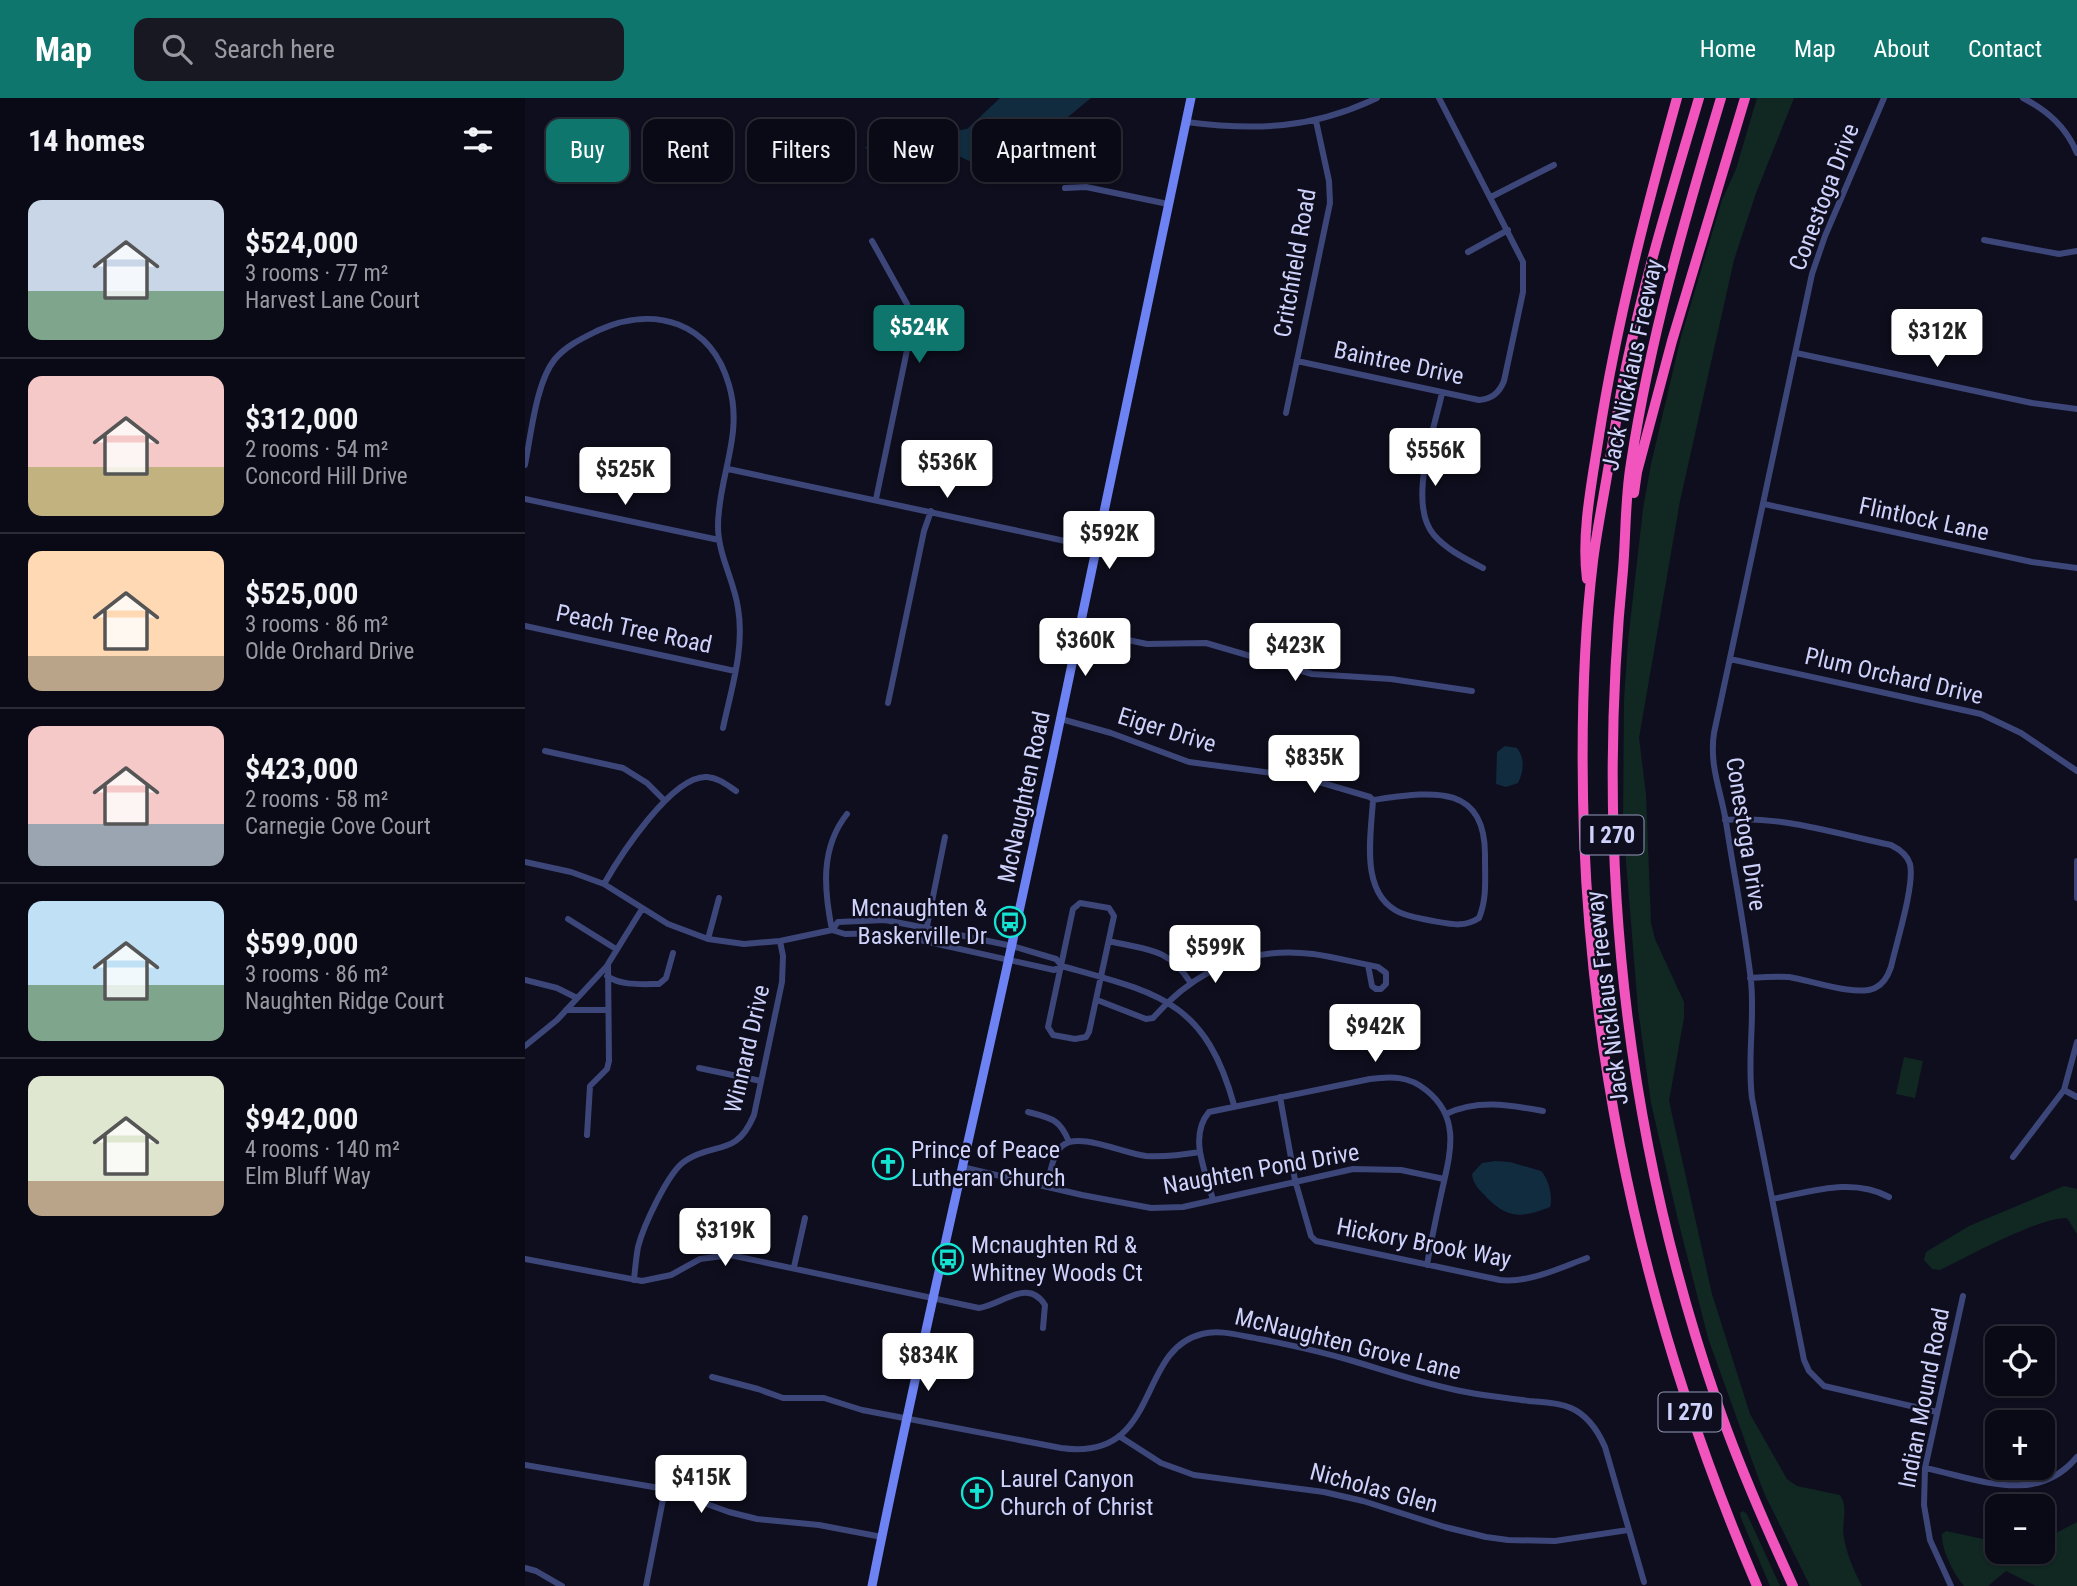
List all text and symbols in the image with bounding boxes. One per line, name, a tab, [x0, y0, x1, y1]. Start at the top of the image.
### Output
search box	[134, 18, 624, 81]
text: Map	[35, 30, 92, 69]
icon: search	[158, 30, 196, 68]
text: Search here	[214, 34, 335, 64]
text: Home	[1700, 35, 1756, 63]
text: Map	[1794, 35, 1836, 63]
text: About	[1874, 35, 1930, 63]
text: Contact	[1968, 35, 2042, 63]
chip: Buy	[546, 119, 629, 182]
chip: Rent	[643, 119, 733, 182]
chip: Filters	[747, 119, 855, 182]
chip: New	[869, 119, 958, 182]
chip: Apartment	[972, 119, 1121, 182]
street label: Conestoga Drive	[1783, 120, 1865, 274]
icon: filters	[459, 121, 497, 159]
text: 14 homes	[28, 123, 145, 158]
street label: Critchfield Road	[1268, 187, 1322, 339]
text: $524,000	[245, 225, 358, 260]
icon: home	[84, 228, 168, 312]
street label: Jack Nicklaus Freeway	[1596, 257, 1668, 473]
text: 3 rooms · 77 m²	[245, 260, 388, 287]
text: Harvest Lane Court	[245, 287, 420, 314]
pin: $524K	[870, 306, 968, 365]
pin: $312K	[1888, 310, 1986, 369]
text: $524K	[889, 314, 949, 341]
text: $312K	[1907, 318, 1967, 345]
street label: Baintree Drive	[1332, 336, 1466, 390]
text: $312,000	[245, 401, 358, 436]
icon: home	[84, 404, 168, 488]
pin: $556K	[1386, 428, 1484, 488]
text: 2 rooms · 54 m²	[245, 436, 388, 463]
text: $556K	[1405, 437, 1465, 464]
pin: $536K	[898, 440, 996, 500]
pin: $525K	[576, 448, 674, 507]
text: $536K	[917, 449, 977, 476]
text: $525K	[595, 456, 655, 483]
text: Concord Hill Drive	[245, 463, 408, 490]
street label: Flintlock Lane	[1857, 492, 1991, 546]
pin: $592K	[1060, 512, 1158, 571]
text: $592K	[1079, 520, 1139, 547]
text: $525,000	[245, 576, 358, 611]
icon: home	[84, 579, 168, 663]
street label: Peach Tree Road	[554, 599, 714, 659]
text: 3 rooms · 86 m²	[245, 611, 388, 638]
pin: $360K	[1036, 618, 1134, 678]
pin: $423K	[1246, 624, 1344, 683]
text: $360K	[1055, 627, 1115, 654]
text: $423K	[1265, 632, 1325, 659]
text: Olde Orchard Drive	[245, 638, 414, 665]
street label: Plum Orchard Drive	[1802, 642, 1986, 710]
street label: Eiger Drive	[1115, 702, 1219, 758]
street label: McNaughten Road	[992, 709, 1056, 885]
pin: $835K	[1265, 736, 1363, 795]
text: $835K	[1284, 744, 1344, 771]
text: $423,000	[245, 751, 358, 786]
icon: home	[84, 754, 168, 838]
street label: Conestoga Drive	[1720, 755, 1772, 913]
text: 2 rooms · 58 m²	[245, 786, 388, 813]
text: Carnegie Cove Court	[245, 813, 431, 840]
road number: I 270	[1581, 816, 1643, 855]
street label: Jack Nicklaus Freeway	[1580, 889, 1634, 1107]
place label: Mcnaughten & Baskerville Dr	[851, 894, 987, 950]
bus stop icon: Mcnaughten & Baskerville Dr	[993, 905, 1027, 939]
text: $599,000	[245, 926, 358, 961]
pin: $599K	[1166, 926, 1264, 985]
icon: home	[84, 929, 168, 1013]
text: $599K	[1185, 934, 1245, 961]
text: 3 rooms · 86 m²	[245, 961, 388, 988]
street label: Winnard Drive	[719, 982, 775, 1116]
text: Naughten Ridge Court	[245, 988, 444, 1015]
pin: $942K	[1326, 1004, 1424, 1064]
text: $942K	[1345, 1013, 1405, 1040]
text: $942,000	[245, 1101, 358, 1136]
icon: home	[84, 1104, 168, 1188]
text: 4 rooms · 140 m²	[245, 1136, 400, 1163]
place label: Prince of Peace Lutheran Church	[911, 1136, 1065, 1192]
street label: Naughten Pond Drive	[1161, 1138, 1361, 1200]
church icon: Prince of Peace Lutheran Church	[871, 1147, 905, 1181]
text: Elm Bluff Way	[245, 1163, 371, 1190]
pin: $319K	[676, 1208, 774, 1268]
street label: Hickory Brook Way	[1334, 1212, 1514, 1274]
text: $319K	[695, 1217, 755, 1244]
place label: Mcnaughten Rd & Whitney Woods Ct	[971, 1231, 1143, 1287]
bus stop icon: Mcnaughten Rd & Whitney Woods Ct	[931, 1242, 965, 1276]
street label: McNaughten Grove Lane	[1232, 1302, 1464, 1386]
street label: Indian Mound Road	[1893, 1306, 1955, 1490]
map controls	[1985, 1326, 2055, 1564]
button: locate	[1985, 1326, 2055, 1396]
pin: $834K	[879, 1334, 977, 1393]
text: $834K	[898, 1342, 958, 1369]
road number: I 270	[1659, 1392, 1721, 1432]
button: +	[1985, 1410, 2055, 1480]
pin: $415K	[652, 1456, 750, 1515]
street label: Nicholas Glen	[1307, 1458, 1441, 1518]
text: $415K	[671, 1464, 731, 1491]
place label: Laurel Canyon Church of Christ	[1000, 1465, 1153, 1521]
church icon: Laurel Canyon Church of Christ	[960, 1476, 994, 1510]
button: −	[1985, 1494, 2055, 1564]

